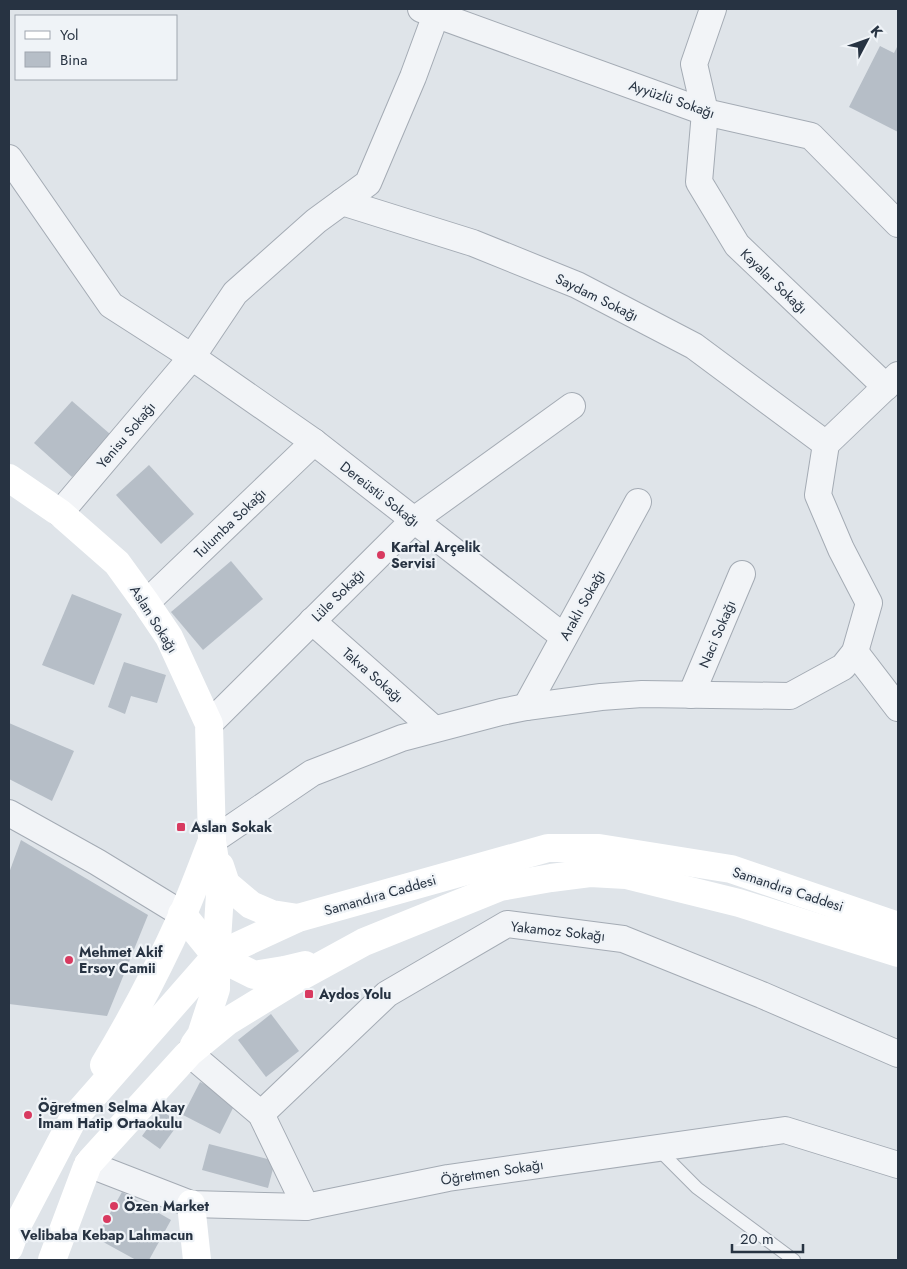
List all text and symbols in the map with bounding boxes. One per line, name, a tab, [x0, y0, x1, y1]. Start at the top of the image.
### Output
legend	[15, 15, 178, 80]
north arrow	[842, 15, 892, 65]
text: K	[866, 21, 888, 42]
text: Yol	[60, 24, 79, 46]
text: Bina	[60, 49, 87, 71]
street label: Ayyüzlü Sokağı	[626, 75, 718, 123]
street label: Kayalar Sokağı	[736, 244, 812, 318]
street label: Saydam Sokağı	[552, 268, 642, 326]
street label: Yenisu Sokağı	[92, 397, 160, 473]
street label: Dereüstü Sokağı	[336, 456, 424, 532]
street label: Tulumba Sokağı	[190, 484, 270, 562]
place label: Kartal Arçelik Servisi	[391, 537, 481, 573]
marker: Kartal Arçelik Servisi	[375, 549, 387, 561]
street label: Lüle Sokağı	[307, 564, 369, 626]
street label: Araklı Sokağı	[554, 566, 610, 644]
street label: Aslan Sokağı	[125, 581, 183, 657]
street label: Naci Sokağı	[694, 597, 740, 671]
street label: Takva Sokağı	[338, 643, 408, 707]
place label: Aslan Sokak	[190, 817, 272, 837]
marker: Aslan Sokak	[175, 821, 187, 833]
street label: Samandıra Caddesi	[730, 862, 846, 916]
street label: Samandıra Caddesi	[322, 869, 438, 921]
street label: Yakamoz Sokağı	[510, 916, 606, 946]
place label: Mehmet Akif Ersoy Camii	[79, 942, 164, 978]
marker: Mehmet Akif Ersoy Camii	[63, 954, 75, 966]
place label: Aydos Yolu	[318, 984, 391, 1004]
marker: Aydos Yolu	[303, 988, 315, 1000]
place label: Öğretmen Selma Akay İmam Hatip Ortaokulu	[38, 1097, 185, 1133]
marker: Öğretmen Selma Akay İmam Hatip Ortaokulu	[22, 1109, 34, 1121]
street label: Öğretmen Sokağı	[439, 1154, 545, 1190]
place label: Özen Market	[124, 1196, 210, 1216]
marker: Özen Market	[108, 1200, 120, 1212]
marker: Velibaba Kebap Lahmacun	[101, 1213, 113, 1225]
scale bar	[732, 1222, 803, 1254]
place label: Velibaba Kebap Lahmacun	[20, 1225, 193, 1245]
text: 20 m	[740, 1228, 774, 1250]

